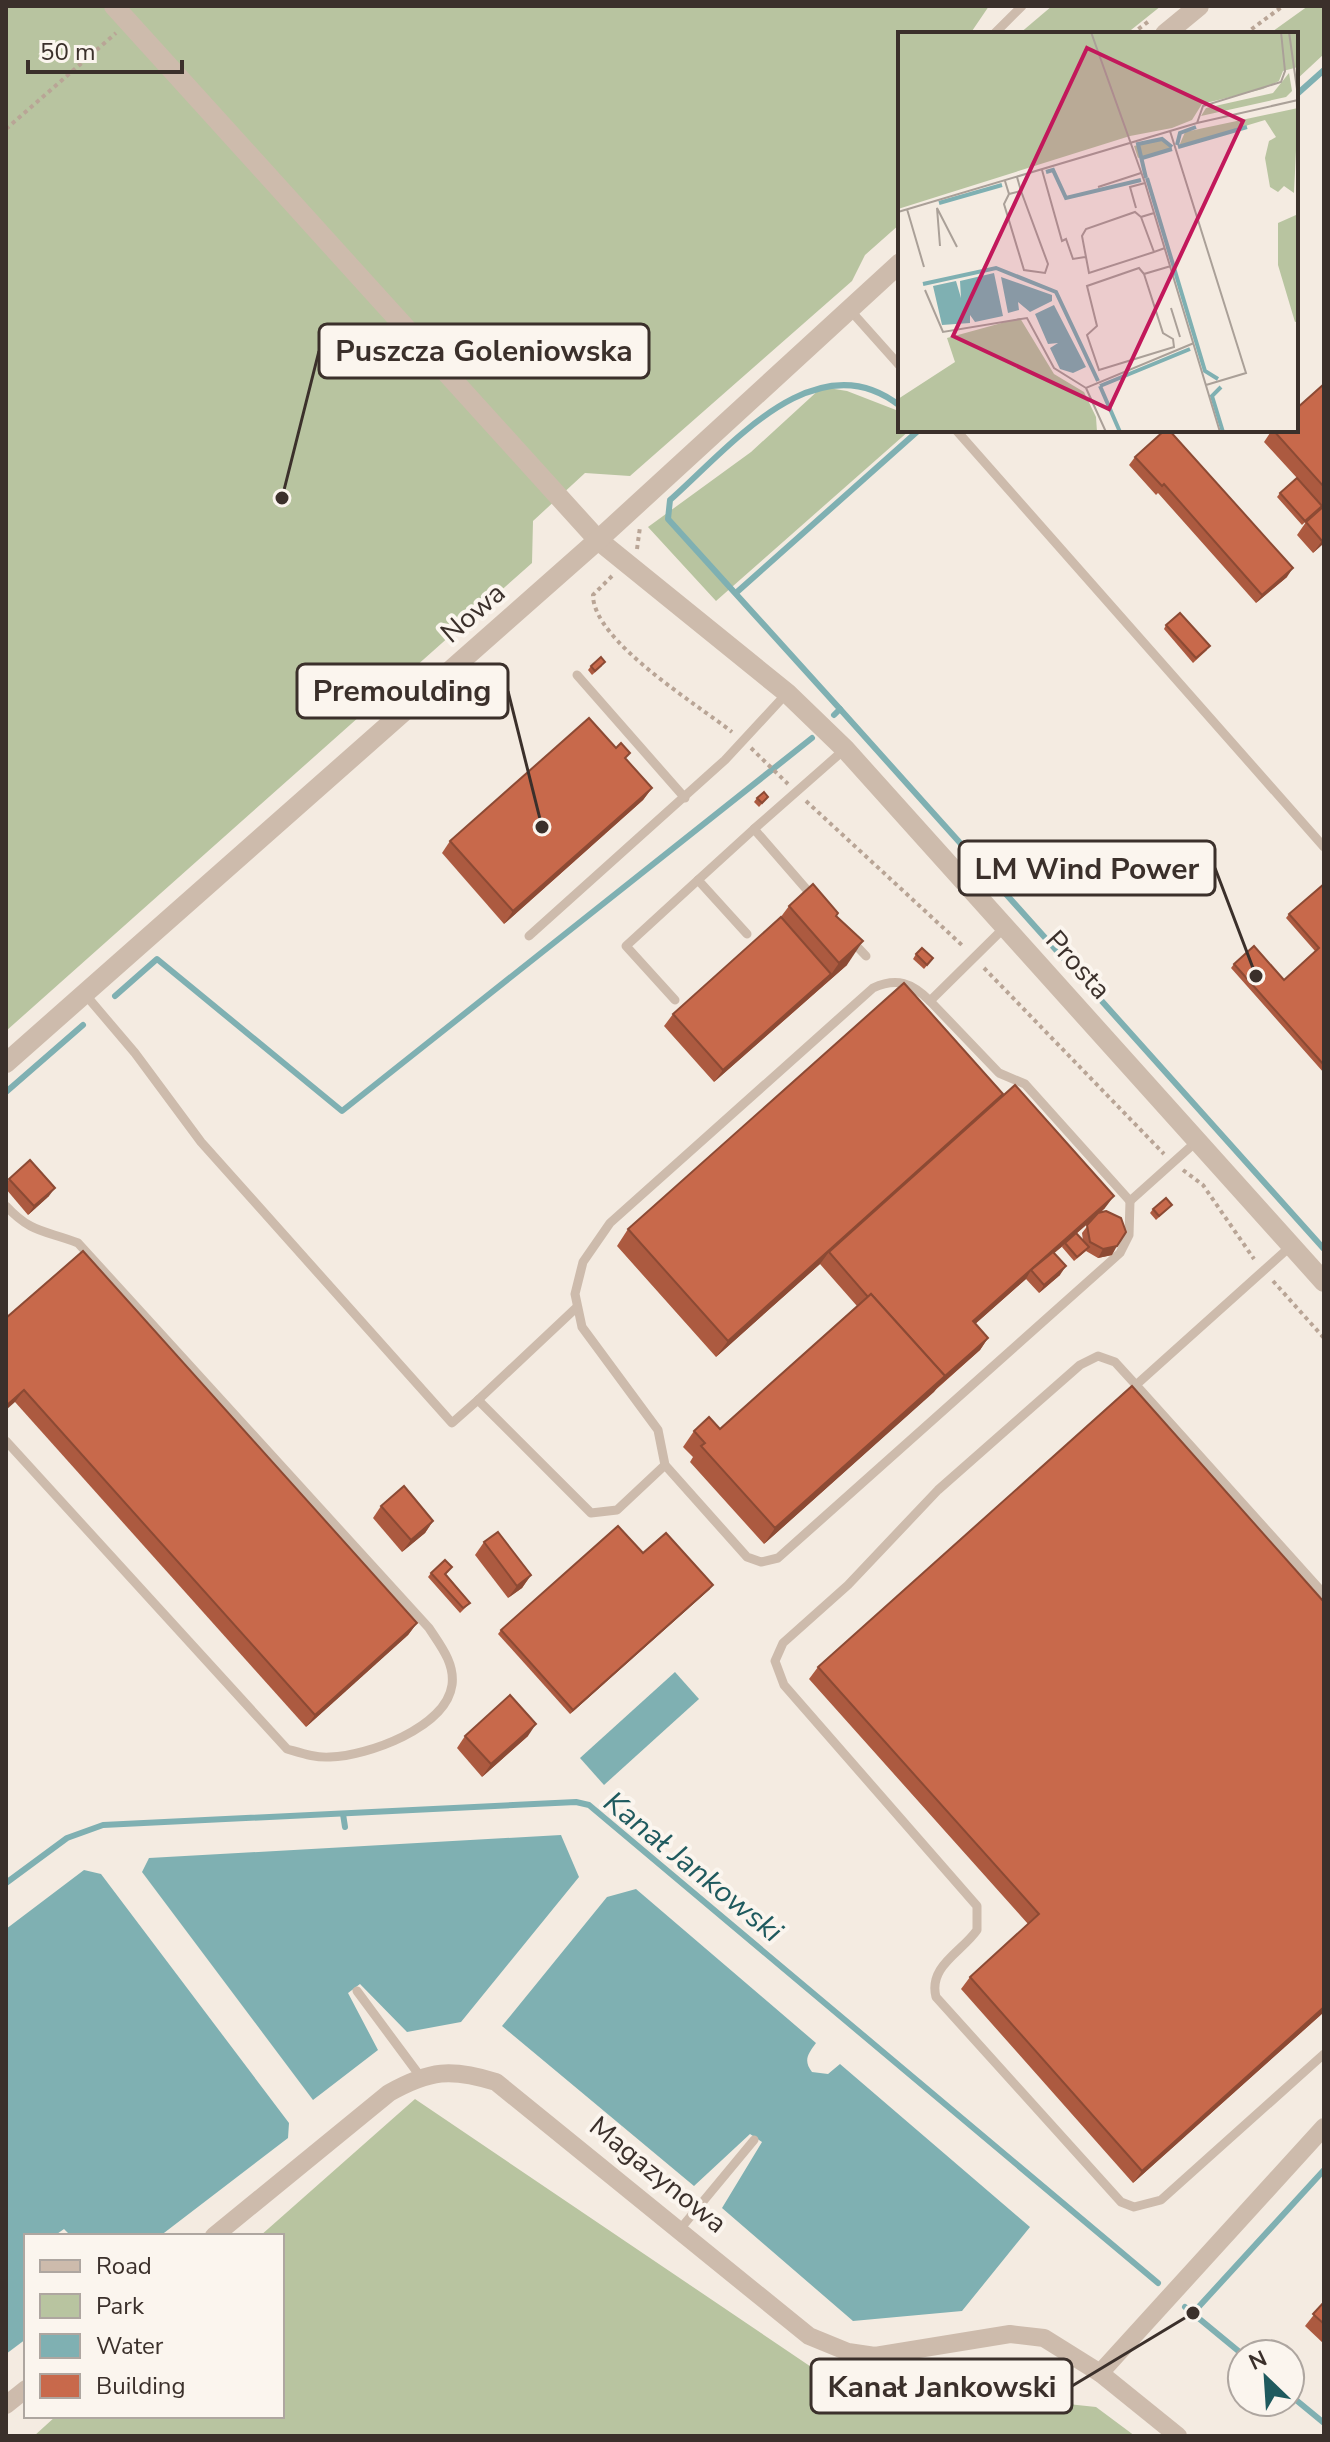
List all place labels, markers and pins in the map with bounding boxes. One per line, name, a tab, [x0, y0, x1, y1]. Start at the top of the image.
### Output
callout: Puszcza Goleniowska	[319, 324, 649, 378]
callout: Premoulding	[297, 664, 508, 718]
callout: LM Wind Power	[959, 841, 1215, 895]
callout: Kanał Jankowski	[811, 2359, 1072, 2413]

